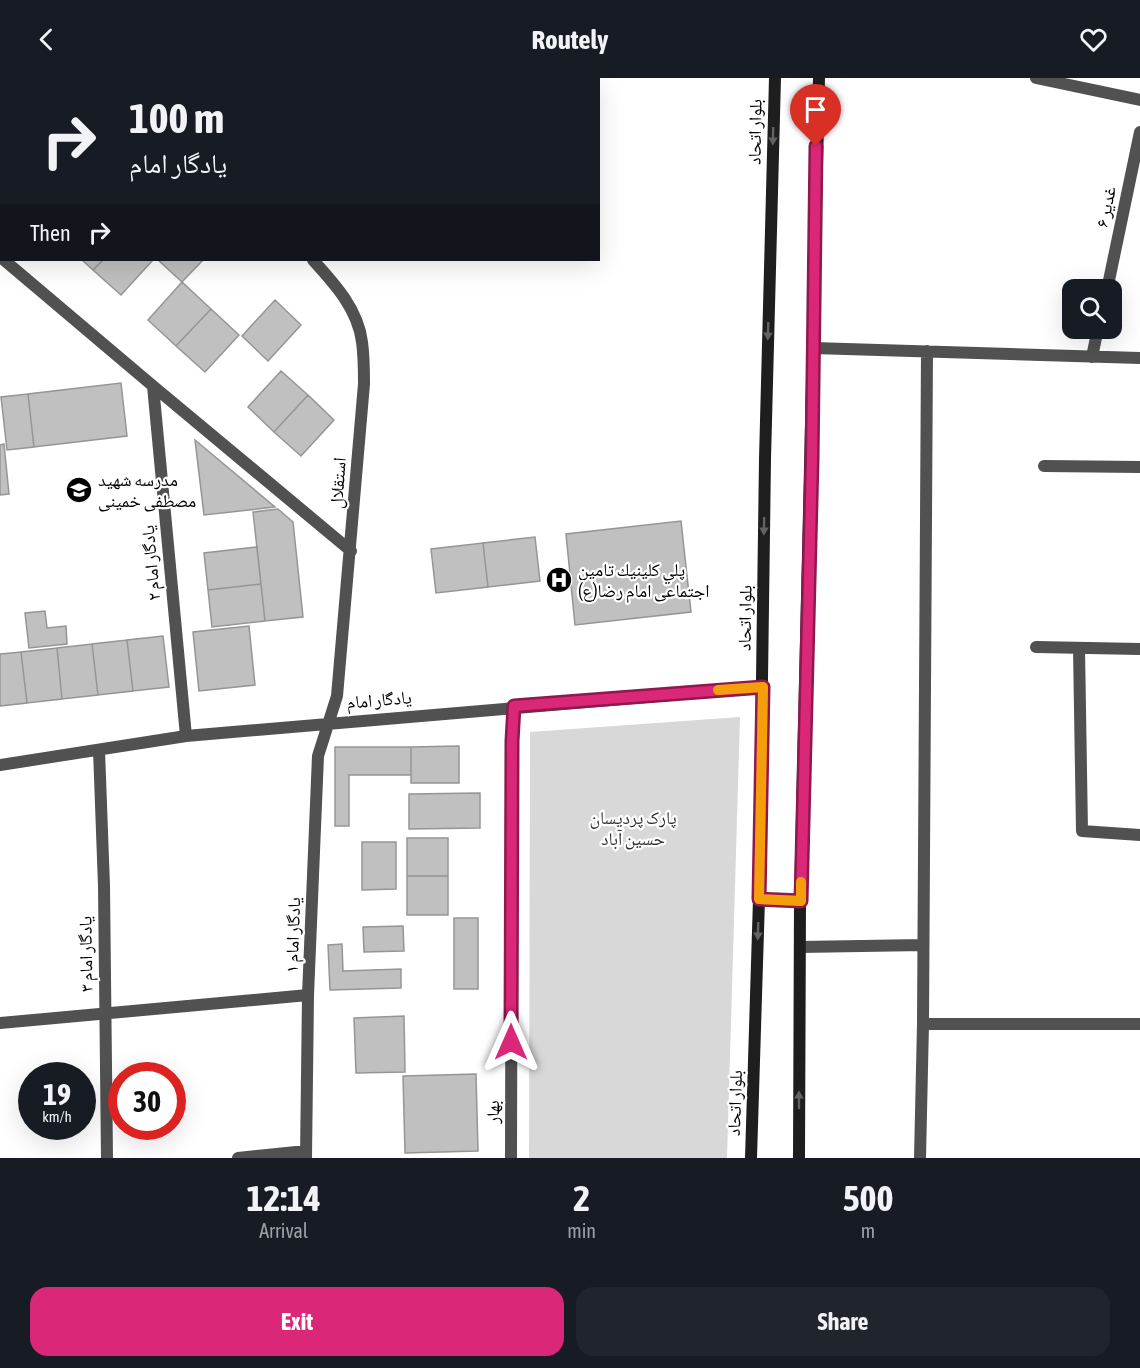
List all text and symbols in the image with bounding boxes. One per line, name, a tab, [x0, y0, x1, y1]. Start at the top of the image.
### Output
icon: back	[30, 23, 63, 56]
icon: heart	[1077, 23, 1110, 56]
text: Routely	[531, 24, 609, 55]
pin	[790, 84, 841, 146]
icon: arrive	[799, 93, 832, 126]
text: 100 m	[129, 94, 224, 142]
street label: بلوار اتحاد	[743, 99, 766, 165]
icon: right	[30, 102, 108, 180]
one-way arrow	[769, 127, 778, 146]
text: یادگار امام	[129, 148, 227, 179]
street label: غدیر ۶	[1091, 184, 1120, 230]
icon: right	[83, 216, 116, 249]
text: Then	[30, 220, 71, 246]
map controls	[1062, 279, 1122, 339]
button: search	[1062, 279, 1122, 339]
one-way arrow	[764, 322, 773, 341]
street label: استقلال	[325, 457, 351, 509]
place label: مدرسه شهید مصطفی خمینی	[98, 469, 196, 512]
school or university icon: مدرسه شهید مصطفی خمینی	[64, 475, 94, 505]
one-way arrow	[759, 517, 769, 536]
street label: یادگار امام ۲	[137, 524, 166, 602]
place label: پلي كلينيك تامین اجتماعی امام رضا(ع)	[578, 559, 710, 603]
hospital icon: پلي كلينيك تامین اجتماعی امام رضا(ع)	[544, 565, 574, 595]
street label: بلوار اتحاد	[733, 585, 756, 651]
street label: یادگار امام	[345, 686, 413, 715]
park label: پارک پردیسان حسین آباد	[589, 807, 677, 850]
street label: یادگار امام ۱	[281, 897, 306, 973]
street label: یادگار امام ۳	[74, 916, 99, 992]
one-way arrow	[753, 922, 762, 941]
position arrow	[479, 1010, 543, 1074]
speed limit sign: 30	[108, 1062, 186, 1140]
street label: بلوار اتحاد	[723, 1070, 747, 1136]
text: 19	[43, 1077, 71, 1111]
one-way arrow	[794, 1090, 804, 1109]
street label: بهار	[482, 1100, 504, 1125]
text: km/h	[42, 1108, 72, 1125]
text: 12:14	[247, 1177, 321, 1219]
text: 2	[573, 1177, 590, 1219]
text: 500	[843, 1177, 893, 1219]
text: Arrival	[259, 1219, 308, 1242]
text: min	[567, 1219, 596, 1242]
text: m	[861, 1219, 875, 1242]
button: Exit	[30, 1287, 564, 1356]
button: Share	[576, 1287, 1110, 1356]

